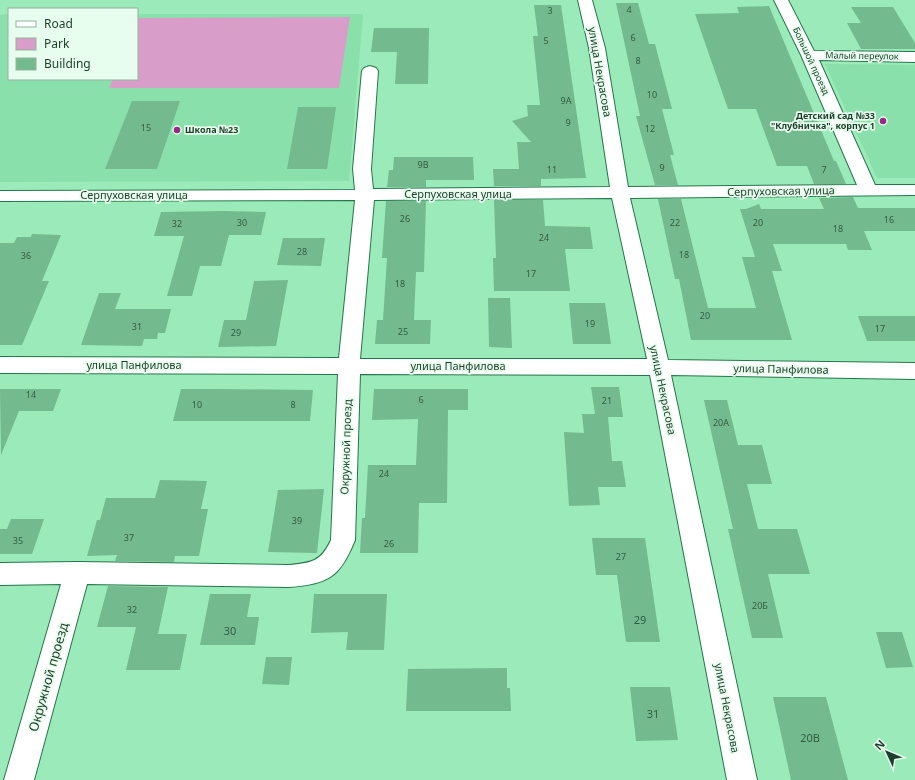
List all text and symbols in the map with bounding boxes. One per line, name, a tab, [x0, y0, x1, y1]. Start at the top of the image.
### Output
house number: 4	[626, 3, 632, 16]
house number: 3	[547, 4, 553, 17]
legend	[8, 8, 138, 80]
text: Road	[44, 15, 73, 32]
street label: Большой проезд	[790, 25, 833, 97]
street label: улица Некрасова	[585, 26, 616, 118]
house number: 6	[630, 31, 636, 44]
house number: 5	[543, 34, 549, 47]
text: Park	[44, 35, 70, 52]
street label: Малый переулок	[825, 48, 899, 63]
house number: 8	[635, 54, 641, 67]
text: Building	[44, 55, 91, 72]
house number: 10	[647, 88, 657, 101]
house number: 9А	[561, 94, 572, 107]
place label: Детский сад №33 "Клубничка", корпус 1	[771, 109, 875, 132]
house number: 9	[565, 116, 571, 129]
marker: Детский сад №33 "Клубничка", корпус 1	[878, 116, 888, 126]
house number: 15	[141, 121, 151, 134]
house number: 12	[645, 122, 655, 135]
place label: Школа №23	[185, 123, 238, 136]
marker: Школа №23	[172, 125, 182, 135]
house number: 9В	[418, 158, 429, 171]
house number: 9	[659, 161, 665, 174]
house number: 11	[547, 163, 557, 176]
house number: 7	[821, 163, 827, 176]
street label: Серпуховская улица	[727, 182, 835, 199]
street label: Серпуховская улица	[404, 186, 512, 201]
street label: Серпуховская улица	[80, 187, 188, 202]
house number: 26	[400, 212, 410, 225]
house number: 16	[884, 213, 894, 226]
house number: 30	[237, 216, 247, 229]
house number: 22	[670, 216, 680, 229]
house number: 20	[753, 216, 763, 229]
house number: 32	[172, 217, 182, 230]
house number: 18	[833, 222, 843, 235]
house number: 24	[539, 231, 549, 244]
house number: 28	[297, 245, 307, 258]
house number: 18	[679, 248, 689, 261]
house number: 36	[21, 249, 31, 262]
house number: 17	[526, 267, 536, 280]
house number: 18	[395, 277, 405, 290]
house number: 20	[700, 309, 710, 322]
house number: 19	[585, 317, 595, 330]
house number: 31	[132, 320, 142, 333]
house number: 17	[875, 322, 885, 335]
house number: 25	[398, 325, 408, 338]
house number: 29	[231, 326, 241, 339]
street label: улица Некрасова	[647, 344, 680, 436]
street label: улица Панфилова	[86, 357, 182, 372]
street label: улица Панфилова	[410, 358, 506, 373]
street label: улица Панфилова	[733, 360, 829, 377]
house number: 14	[26, 388, 36, 401]
house number: 6	[418, 393, 424, 406]
house number: 21	[602, 394, 612, 407]
house number: 10	[192, 398, 202, 411]
house number: 8	[290, 398, 296, 411]
street label: Окружной проезд	[336, 399, 355, 495]
house number: 20А	[713, 416, 729, 429]
house number: 24	[379, 467, 389, 480]
house number: 39	[292, 514, 302, 527]
house number: 37	[124, 531, 134, 544]
house number: 35	[13, 534, 23, 547]
house number: 26	[384, 537, 394, 550]
house number: 27	[616, 550, 626, 563]
house number: 20Б	[752, 599, 768, 612]
house number: 32	[127, 603, 137, 616]
house number: 29	[634, 612, 646, 627]
street label: Окружной проезд	[24, 620, 72, 734]
house number: 30	[224, 623, 236, 638]
street label: улица Некрасова	[711, 662, 744, 754]
house number: 31	[647, 706, 659, 721]
house number: 20В	[800, 730, 820, 745]
north arrow	[867, 732, 907, 772]
text: N	[871, 736, 888, 753]

